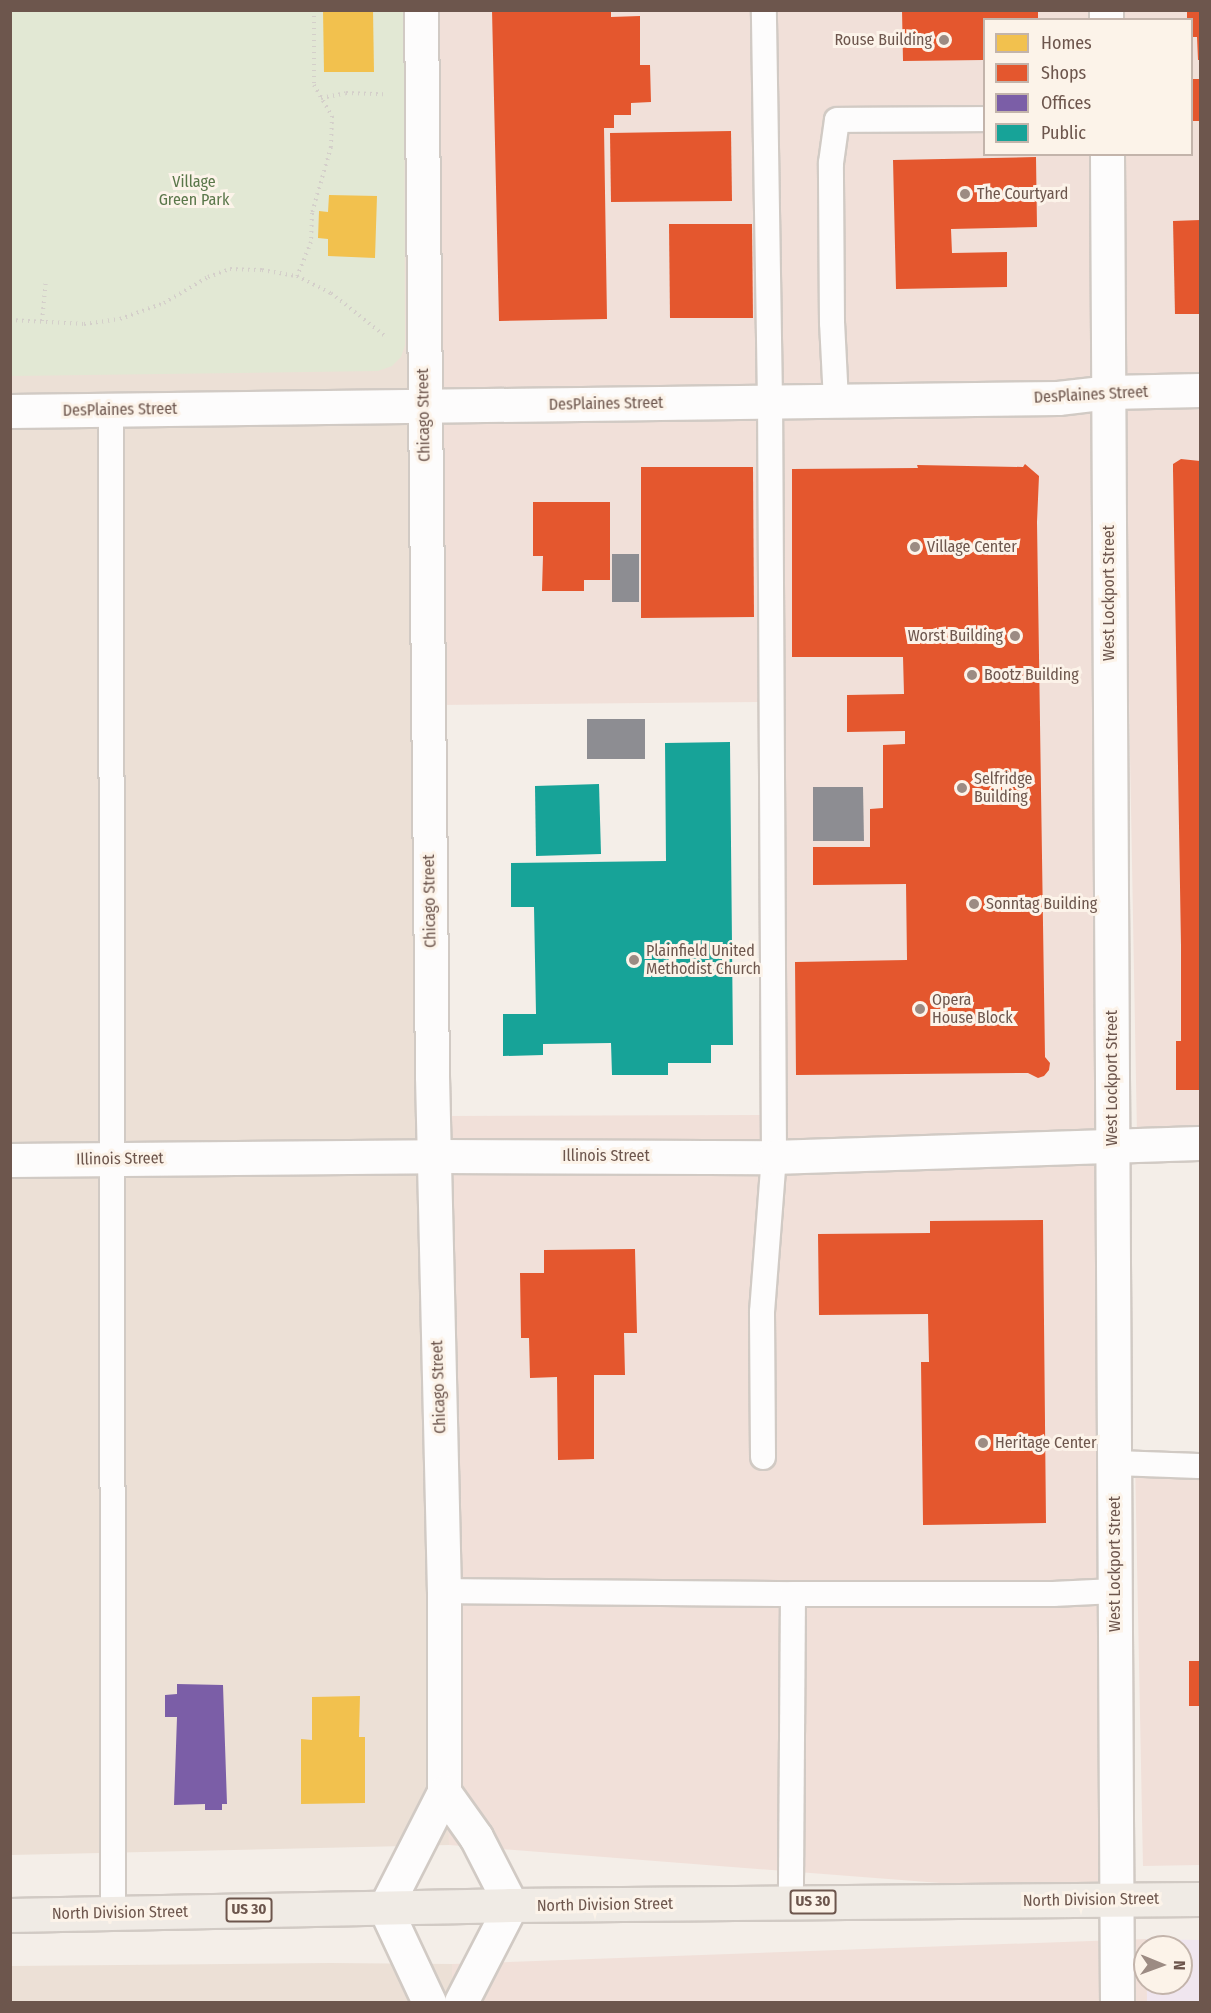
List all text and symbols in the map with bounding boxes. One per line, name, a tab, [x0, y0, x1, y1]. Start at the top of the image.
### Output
legend	[983, 18, 1193, 156]
place label: Rouse Building	[834, 30, 932, 50]
text: Homes	[1041, 32, 1092, 54]
marker: Rouse Building	[937, 33, 951, 47]
text: Shops	[1041, 62, 1086, 84]
text: Offices	[1041, 92, 1091, 114]
text: Public	[1041, 122, 1086, 144]
park label: Village Green Park	[159, 172, 229, 210]
place label: The Courtyard	[977, 184, 1068, 204]
marker: The Courtyard	[958, 187, 972, 201]
street label: Chicago Street	[414, 368, 434, 462]
street label: DesPlaines Street	[1033, 382, 1149, 408]
street label: DesPlaines Street	[549, 393, 663, 415]
street label: DesPlaines Street	[63, 399, 177, 421]
street label: West Lockport Street	[1099, 525, 1119, 661]
place label: Village Center	[927, 537, 1017, 557]
marker: Village Center	[908, 540, 922, 554]
place label: Worst Building	[908, 626, 1003, 646]
marker: Worst Building	[1008, 629, 1022, 643]
place label: Bootz Building	[984, 665, 1079, 685]
marker: Bootz Building	[965, 668, 979, 682]
place label: Selfridge Building	[974, 769, 1032, 807]
marker: Selfridge Building	[955, 781, 969, 795]
street label: Chicago Street	[420, 854, 440, 948]
place label: Sonntag Building	[986, 894, 1097, 914]
marker: Sonntag Building	[967, 897, 981, 911]
place label: Plainfield United Methodist Church	[646, 941, 761, 979]
marker: Plainfield United Methodist Church	[627, 953, 641, 967]
place label: Opera House Block	[932, 990, 1013, 1028]
marker: Opera House Block	[913, 1002, 927, 1016]
street label: West Lockport Street	[1102, 1010, 1122, 1146]
street label: Illinois Street	[562, 1146, 650, 1166]
street label: Illinois Street	[76, 1149, 164, 1169]
street label: Chicago Street	[428, 1340, 450, 1434]
place label: Heritage Center	[995, 1433, 1097, 1453]
marker: Heritage Center	[976, 1436, 990, 1450]
street label: West Lockport Street	[1105, 1496, 1125, 1632]
street label: North Division Street	[1023, 1889, 1159, 1911]
road number: US 30	[789, 1890, 837, 1914]
street label: North Division Street	[537, 1894, 673, 1916]
road number: US 30	[225, 1898, 273, 1922]
street label: North Division Street	[52, 1902, 188, 1924]
north arrow	[1133, 1935, 1193, 1995]
text: N	[1170, 1960, 1189, 1970]

